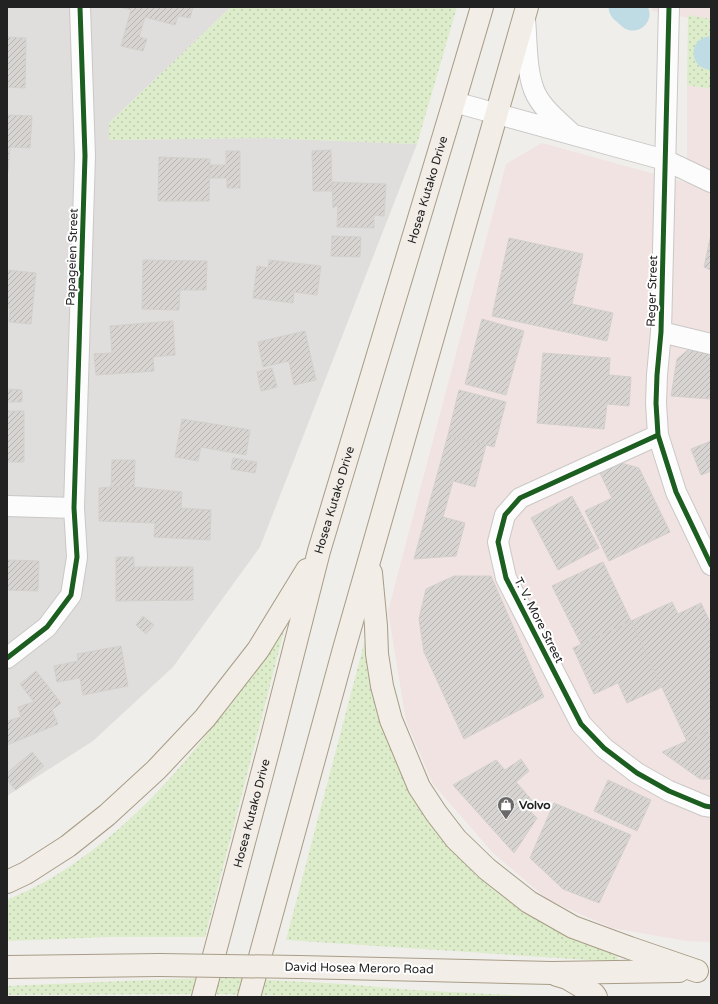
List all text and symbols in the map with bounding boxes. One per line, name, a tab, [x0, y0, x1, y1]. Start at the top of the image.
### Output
street label: Hosea Kutako Drive	[405, 134, 450, 245]
street label: Papageien Street	[63, 208, 81, 306]
street label: Reger Street	[644, 255, 660, 327]
street label: Hosea Kutako Drive	[312, 444, 357, 556]
street label: T. V. More Street	[511, 575, 567, 665]
street label: Hosea Kutako Drive	[231, 757, 273, 869]
shop icon: Volvo	[496, 795, 516, 820]
place label: Volvo	[519, 798, 551, 812]
street label: David Hosea Meroro Road	[284, 960, 434, 976]

